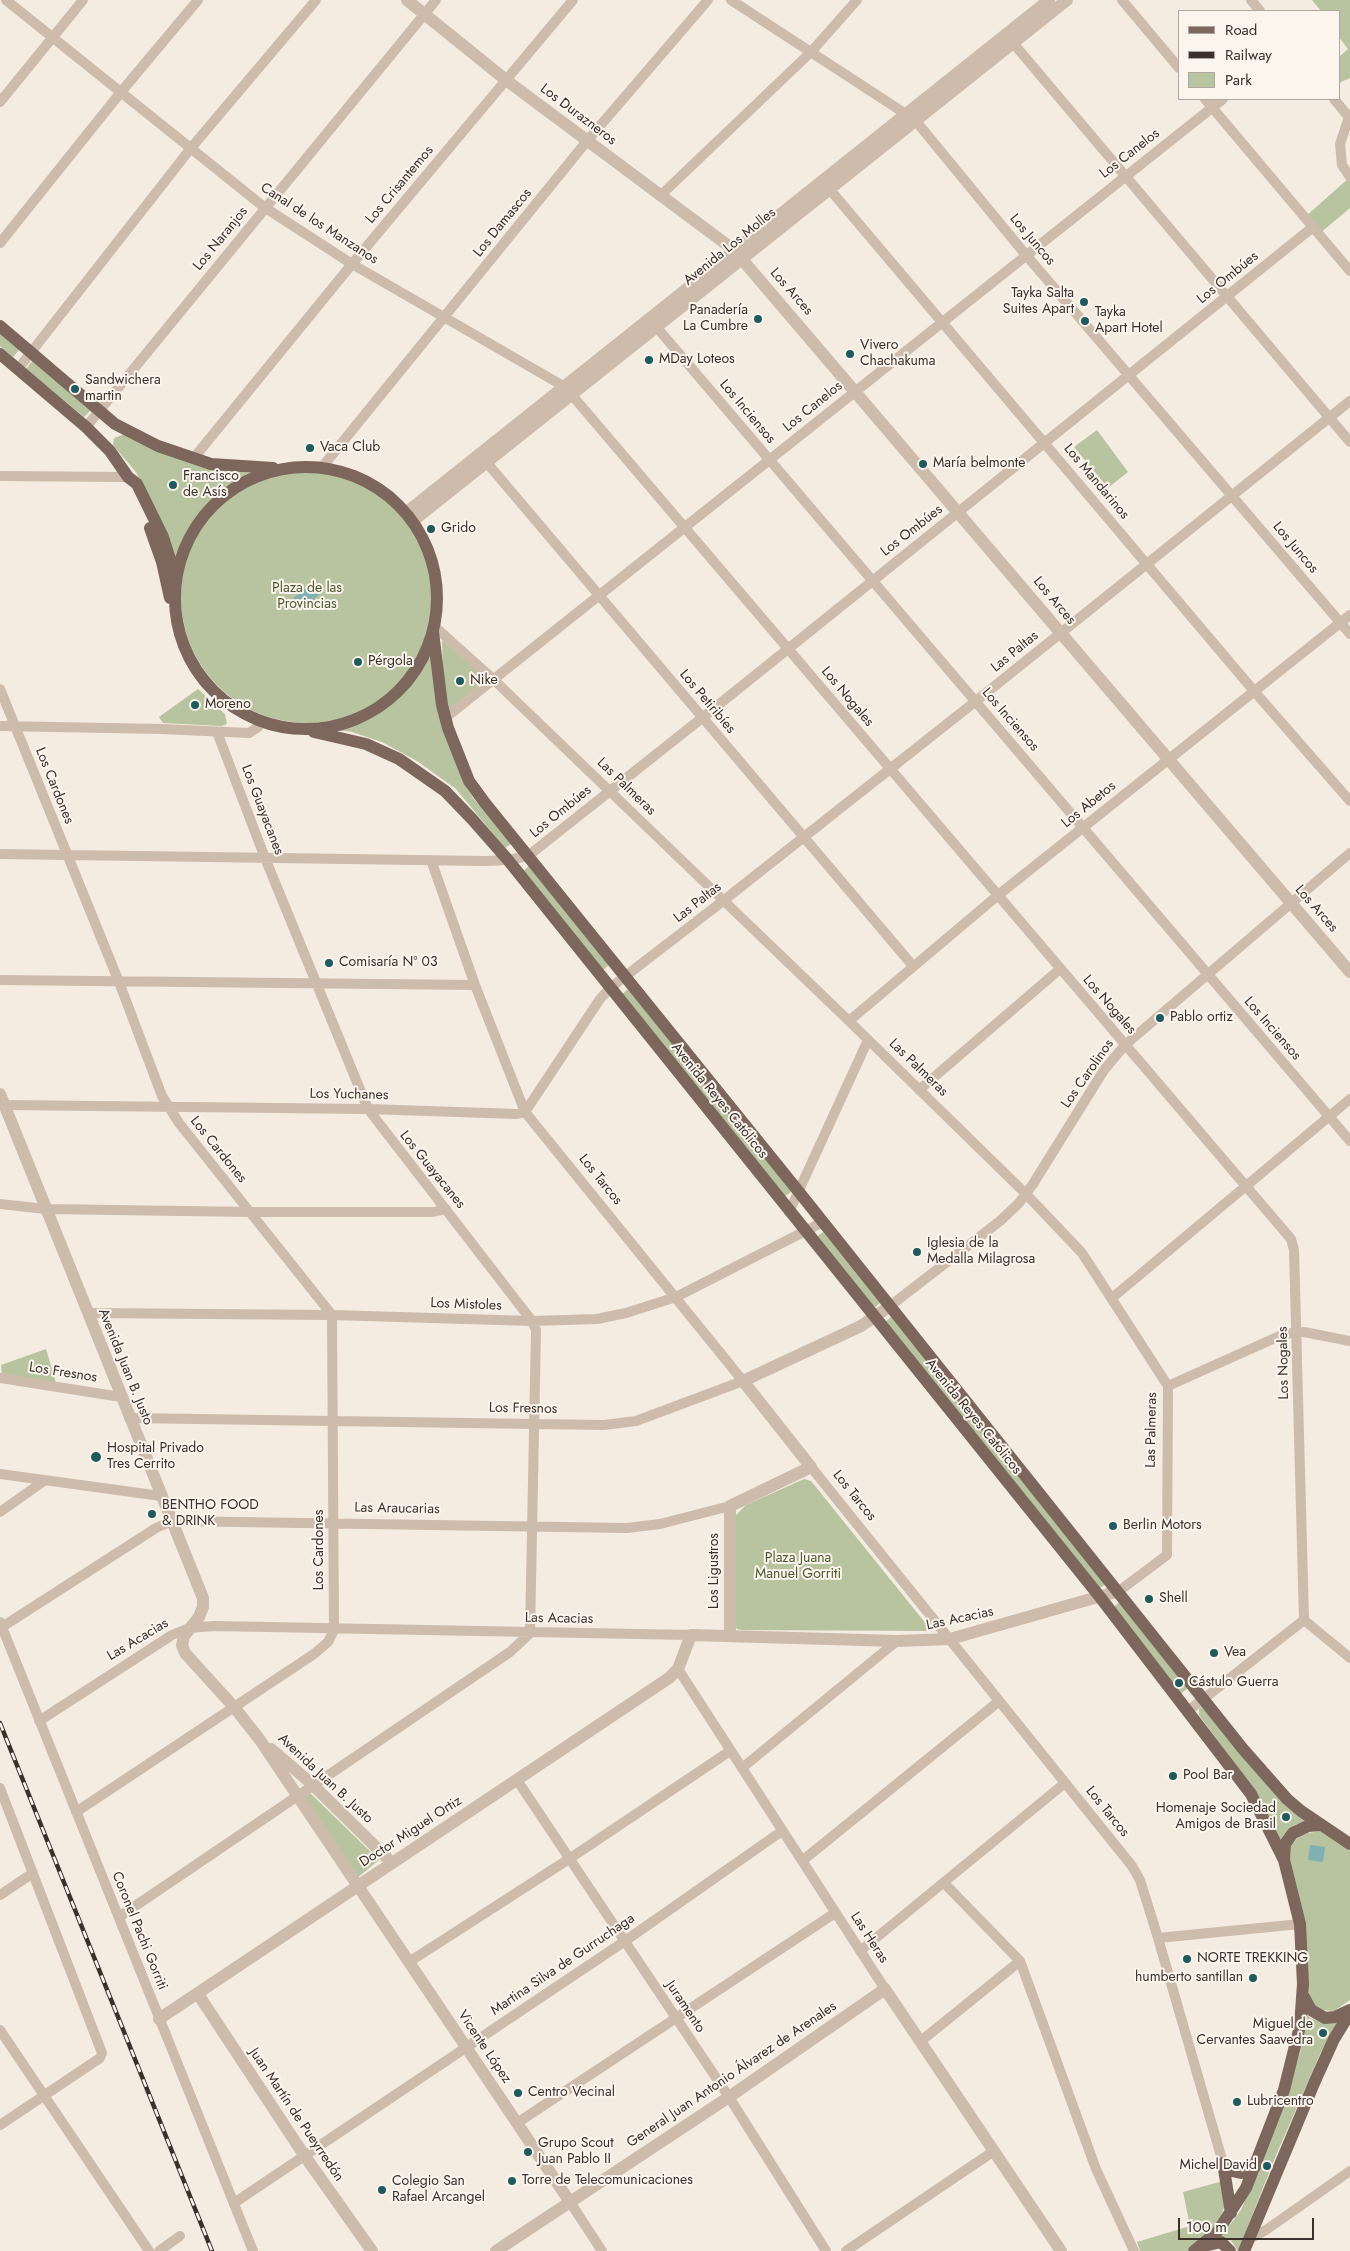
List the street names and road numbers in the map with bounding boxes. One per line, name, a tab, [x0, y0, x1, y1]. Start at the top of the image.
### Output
street label: Los Durazneros	[537, 81, 619, 149]
street label: Los Canelos	[1097, 125, 1163, 183]
street label: Los Crisantemos	[363, 143, 437, 227]
street label: Canal de los Manzanos	[257, 180, 381, 268]
street label: Los Damascos	[470, 185, 536, 261]
street label: Los Naranjos	[190, 204, 252, 274]
street label: Avenida Los Molles	[681, 205, 779, 289]
street label: Los Juncos	[1006, 211, 1058, 269]
street label: Los Ombúes	[1194, 248, 1262, 308]
street label: Los Arces	[766, 265, 816, 319]
street label: Los Inciensos	[715, 377, 779, 447]
street label: Los Canelos	[780, 378, 846, 436]
street label: Los Mandarinos	[1060, 441, 1132, 523]
street label: Los Ombúes	[878, 502, 946, 560]
street label: Los Juncos	[1269, 519, 1321, 577]
street label: Los Arces	[1029, 574, 1079, 628]
street label: Las Paltas	[988, 628, 1042, 676]
street label: Los Nogales	[817, 664, 877, 730]
street label: Los Petiribíes	[675, 667, 739, 737]
street label: Los Inciensos	[978, 685, 1042, 755]
street label: Los Cardones	[31, 745, 77, 827]
street label: Las Palmeras	[593, 755, 659, 819]
street label: Los Guayacanes	[237, 763, 287, 857]
street label: Los Abetos	[1059, 778, 1119, 832]
street label: Los Ombúes	[527, 782, 595, 842]
street label: Las Paltas	[671, 879, 725, 927]
street label: Los Arces	[1291, 882, 1341, 936]
street label: Los Nogales	[1079, 972, 1139, 1038]
street label: Los Inciensos	[1240, 994, 1304, 1064]
street label: Las Palmeras	[885, 1036, 951, 1100]
street label: Los Carolinos	[1058, 1036, 1118, 1112]
street label: Avenida Reyes Católicos	[667, 1040, 771, 1162]
street label: Los Yuchanes	[309, 1086, 389, 1104]
street label: Los Cardones	[186, 1113, 250, 1187]
street label: Los Guayacanes	[396, 1128, 468, 1212]
street label: Los Tarcos	[575, 1151, 625, 1209]
street label: Los Mistoles	[430, 1295, 502, 1315]
street label: Avenida Juan B. Justo	[94, 1306, 156, 1428]
street label: Los Nogales	[1275, 1326, 1293, 1400]
street label: Avenida Reyes Católicos	[921, 1356, 1025, 1478]
street label: Los Fresnos	[28, 1359, 98, 1387]
street label: Las Palmeras	[1143, 1392, 1161, 1468]
street label: Los Fresnos	[489, 1400, 557, 1418]
street label: Los Tarcos	[829, 1467, 879, 1525]
street label: Las Araucarias	[354, 1500, 440, 1518]
street label: Los Cardones	[312, 1510, 328, 1590]
street label: Los Ligustros	[707, 1533, 723, 1609]
street label: Las Acacias	[925, 1604, 995, 1634]
street label: Las Acacias	[525, 1610, 593, 1628]
street label: Las Acacias	[104, 1615, 172, 1665]
street label: Avenida Juan B. Justo	[274, 1731, 376, 1827]
street label: Los Tarcos	[1082, 1783, 1132, 1841]
street label: Doctor Miguel Ortiz	[357, 1793, 465, 1871]
street label: Coronel Pachi Gorriti	[108, 1869, 170, 1993]
street label: Las Heras	[846, 1909, 892, 1967]
street label: Martina Silva de Gurruchaga	[488, 1911, 638, 2019]
street label: Juramento	[662, 1978, 708, 2036]
street label: General Juan Antonio Álvarez de Arenales	[624, 1998, 840, 2152]
street label: Vicente López	[453, 2007, 515, 2087]
street label: Juan Martín de Pueyrredón	[245, 2045, 347, 2185]

